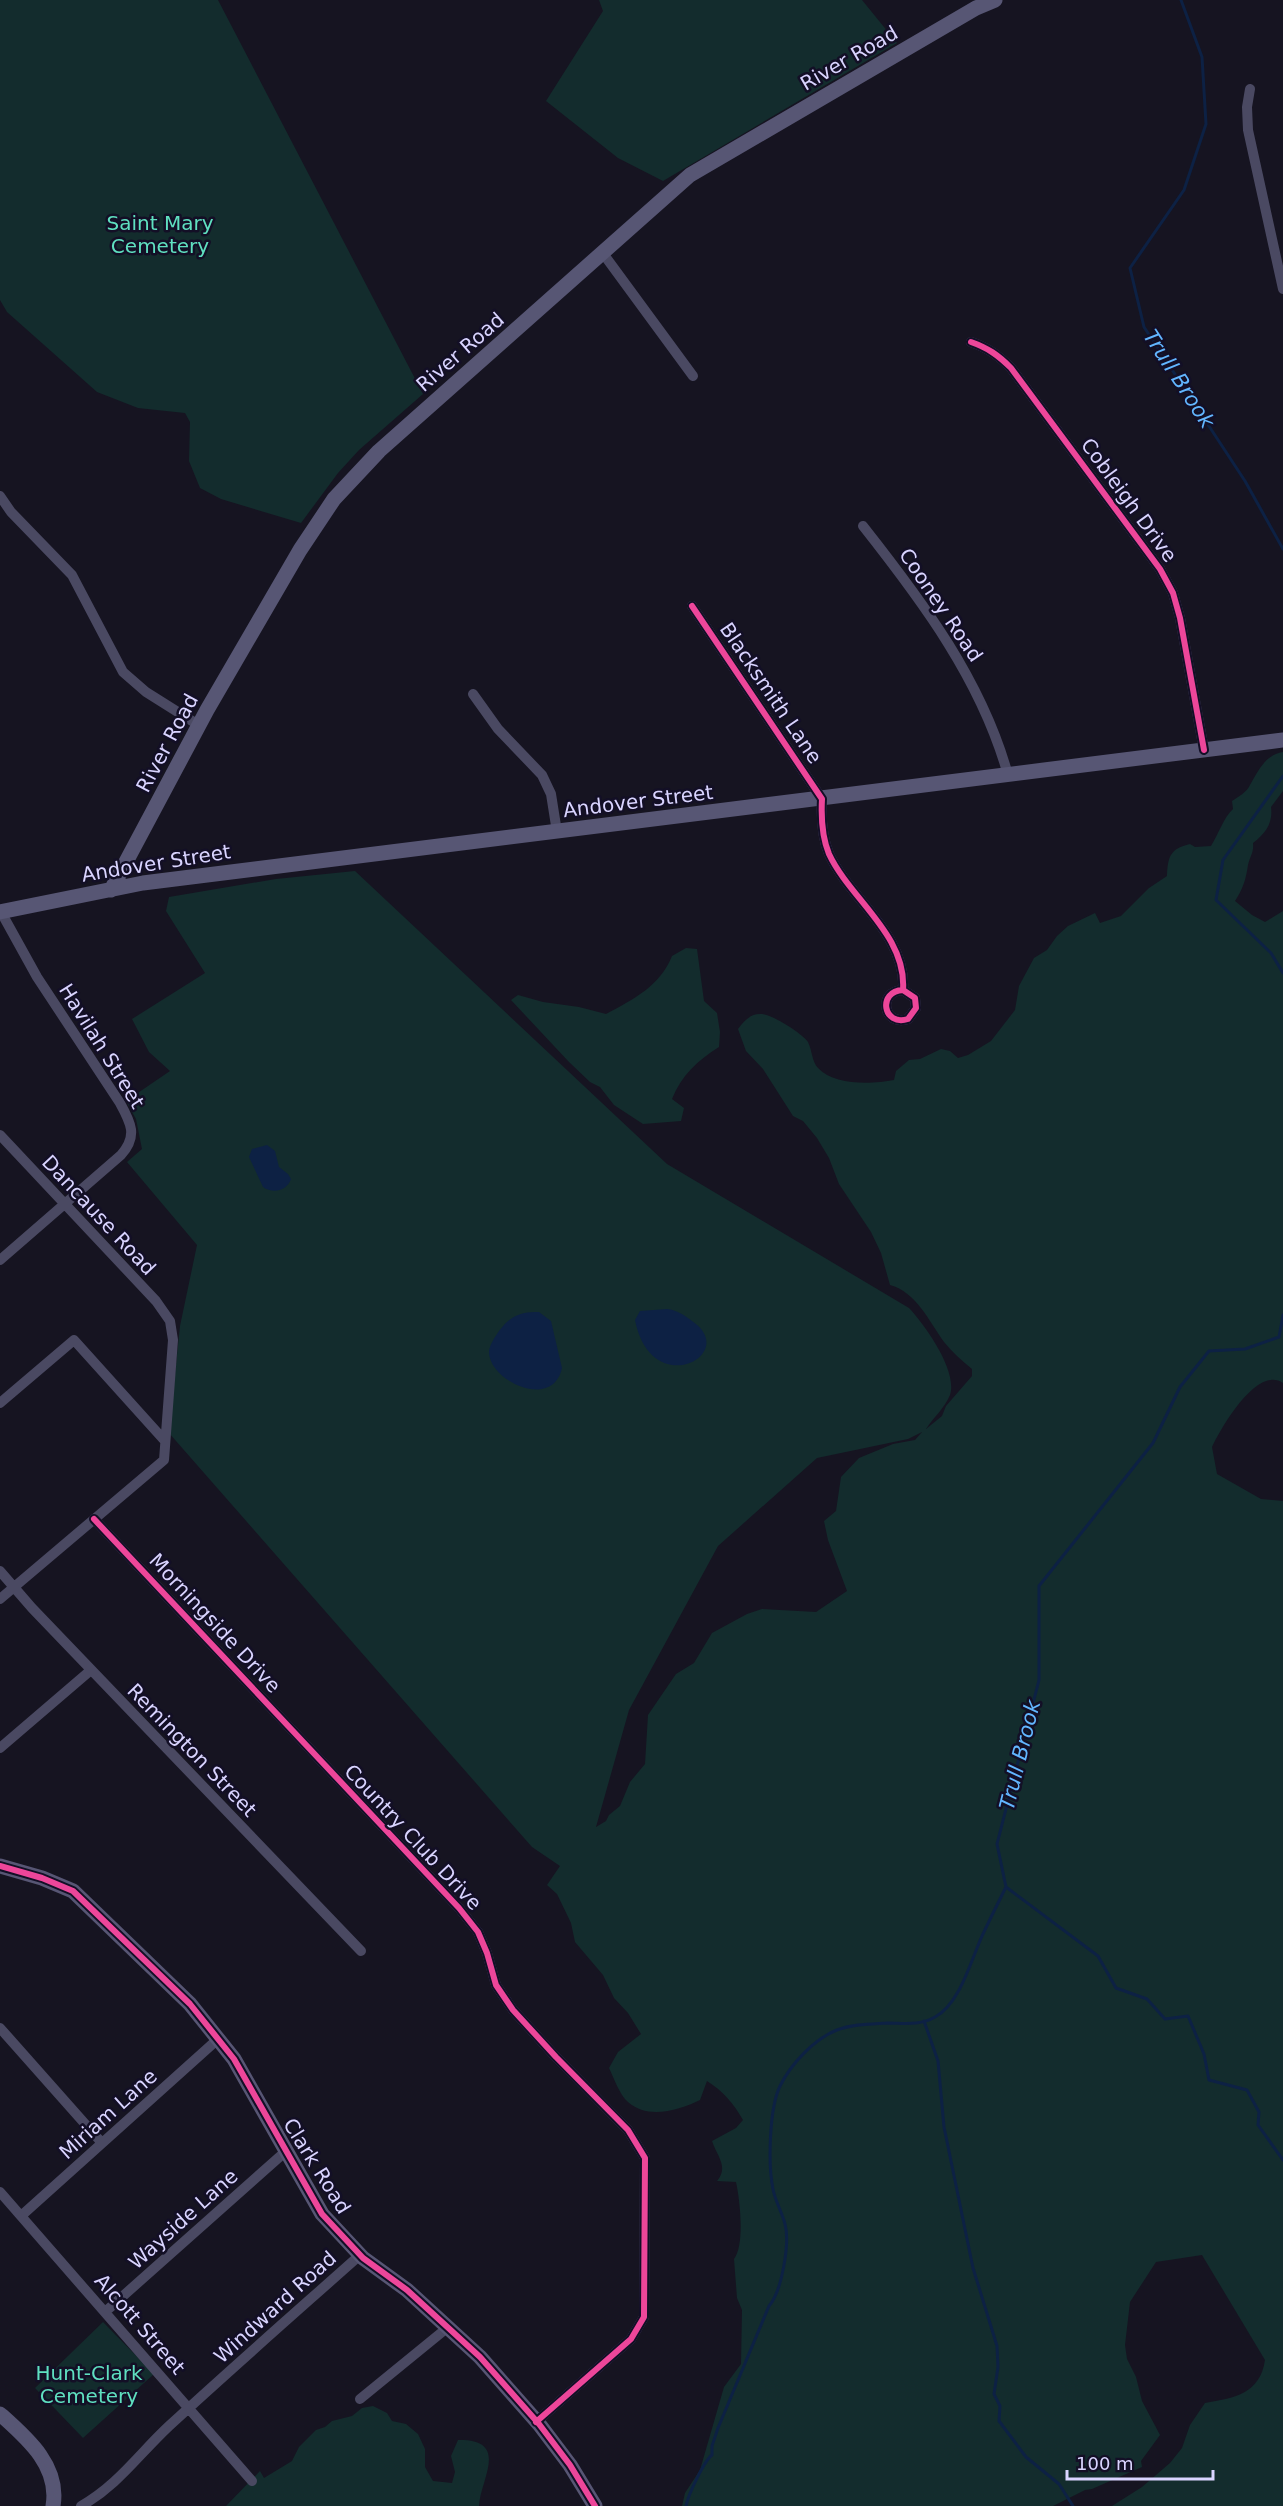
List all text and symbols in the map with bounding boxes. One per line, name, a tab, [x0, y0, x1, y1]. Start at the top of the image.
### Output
street label: River Road	[796, 21, 902, 95]
park label: Saint Mary Cemetery	[107, 211, 214, 258]
street label: River Road	[411, 307, 509, 397]
water label: Trull Brook	[1138, 325, 1220, 433]
street label: Cobleigh Drive	[1076, 433, 1182, 567]
street label: Cooney Road	[894, 544, 988, 666]
street label: Blacksmith Lane	[715, 618, 827, 768]
street label: River Road	[131, 690, 203, 796]
street label: Andover Street	[562, 780, 714, 822]
street label: Andover Street	[80, 839, 232, 887]
street label: Havilah Street	[54, 979, 150, 1113]
street label: Dancause Road	[37, 1150, 161, 1280]
street label: Morningside Drive	[144, 1548, 286, 1698]
street label: Remington Street	[122, 1679, 262, 1822]
water label: Trull Brook	[995, 1697, 1045, 1812]
street label: Country Club Drive	[339, 1759, 487, 1915]
street label: Miriam Lane	[54, 2064, 162, 2164]
street label: Clark Road	[278, 2114, 356, 2218]
street label: Wayside Lane	[124, 2164, 242, 2274]
street label: Windward Road	[209, 2246, 341, 2368]
street label: Alcott Street	[90, 2269, 190, 2379]
park label: Hunt-Clark Cemetery	[35, 2361, 143, 2408]
scale bar	[1067, 2443, 1212, 2481]
text: 100 m	[1076, 2453, 1134, 2474]

